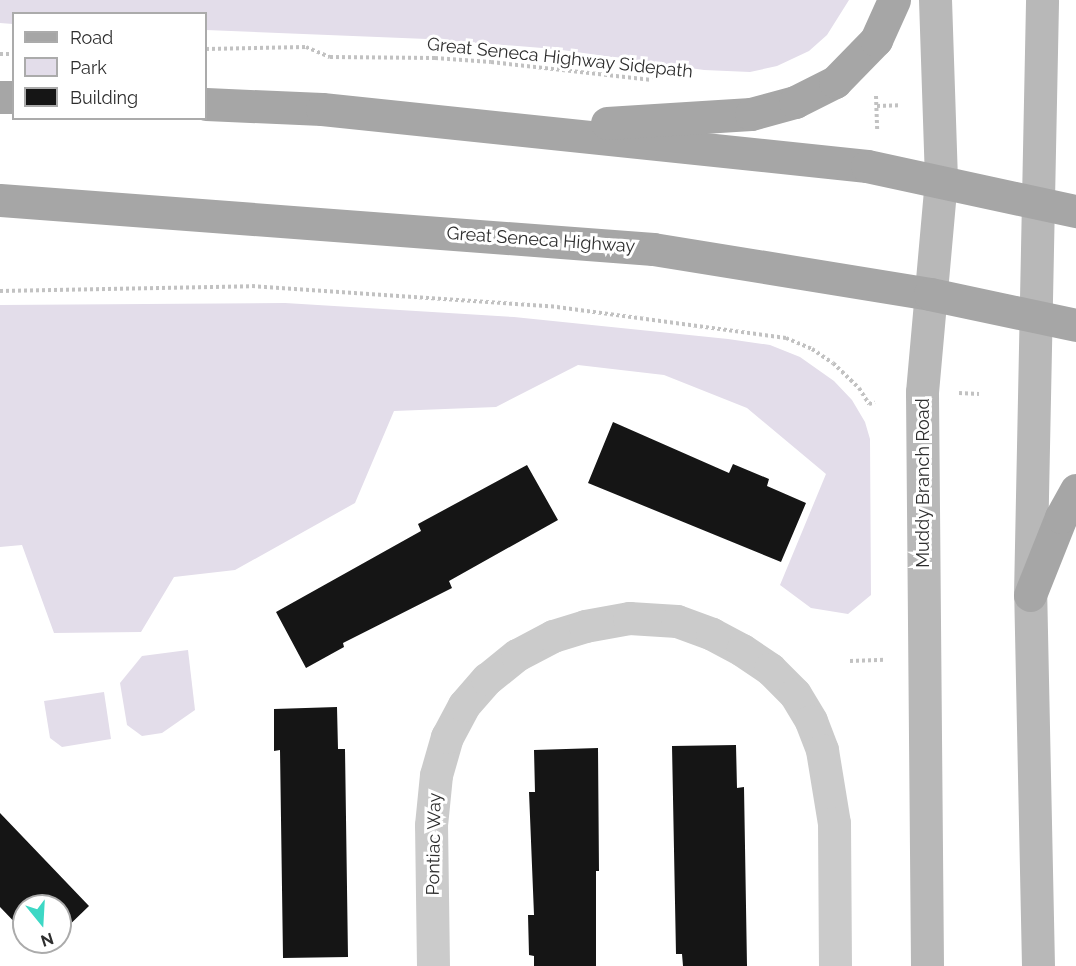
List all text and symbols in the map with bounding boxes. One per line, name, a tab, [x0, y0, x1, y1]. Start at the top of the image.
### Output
legend	[12, 12, 207, 120]
text: Road	[70, 27, 113, 48]
street label: Great Seneca Highway Sidepath	[426, 33, 694, 83]
text: Park	[70, 57, 107, 78]
text: Building	[70, 87, 138, 108]
street label: Great Seneca Highway	[446, 223, 636, 257]
street label: Muddy Branch Road	[912, 398, 934, 568]
street label: Pontiac Way	[422, 792, 446, 896]
north arrow	[12, 894, 72, 954]
text: N	[38, 929, 56, 951]

